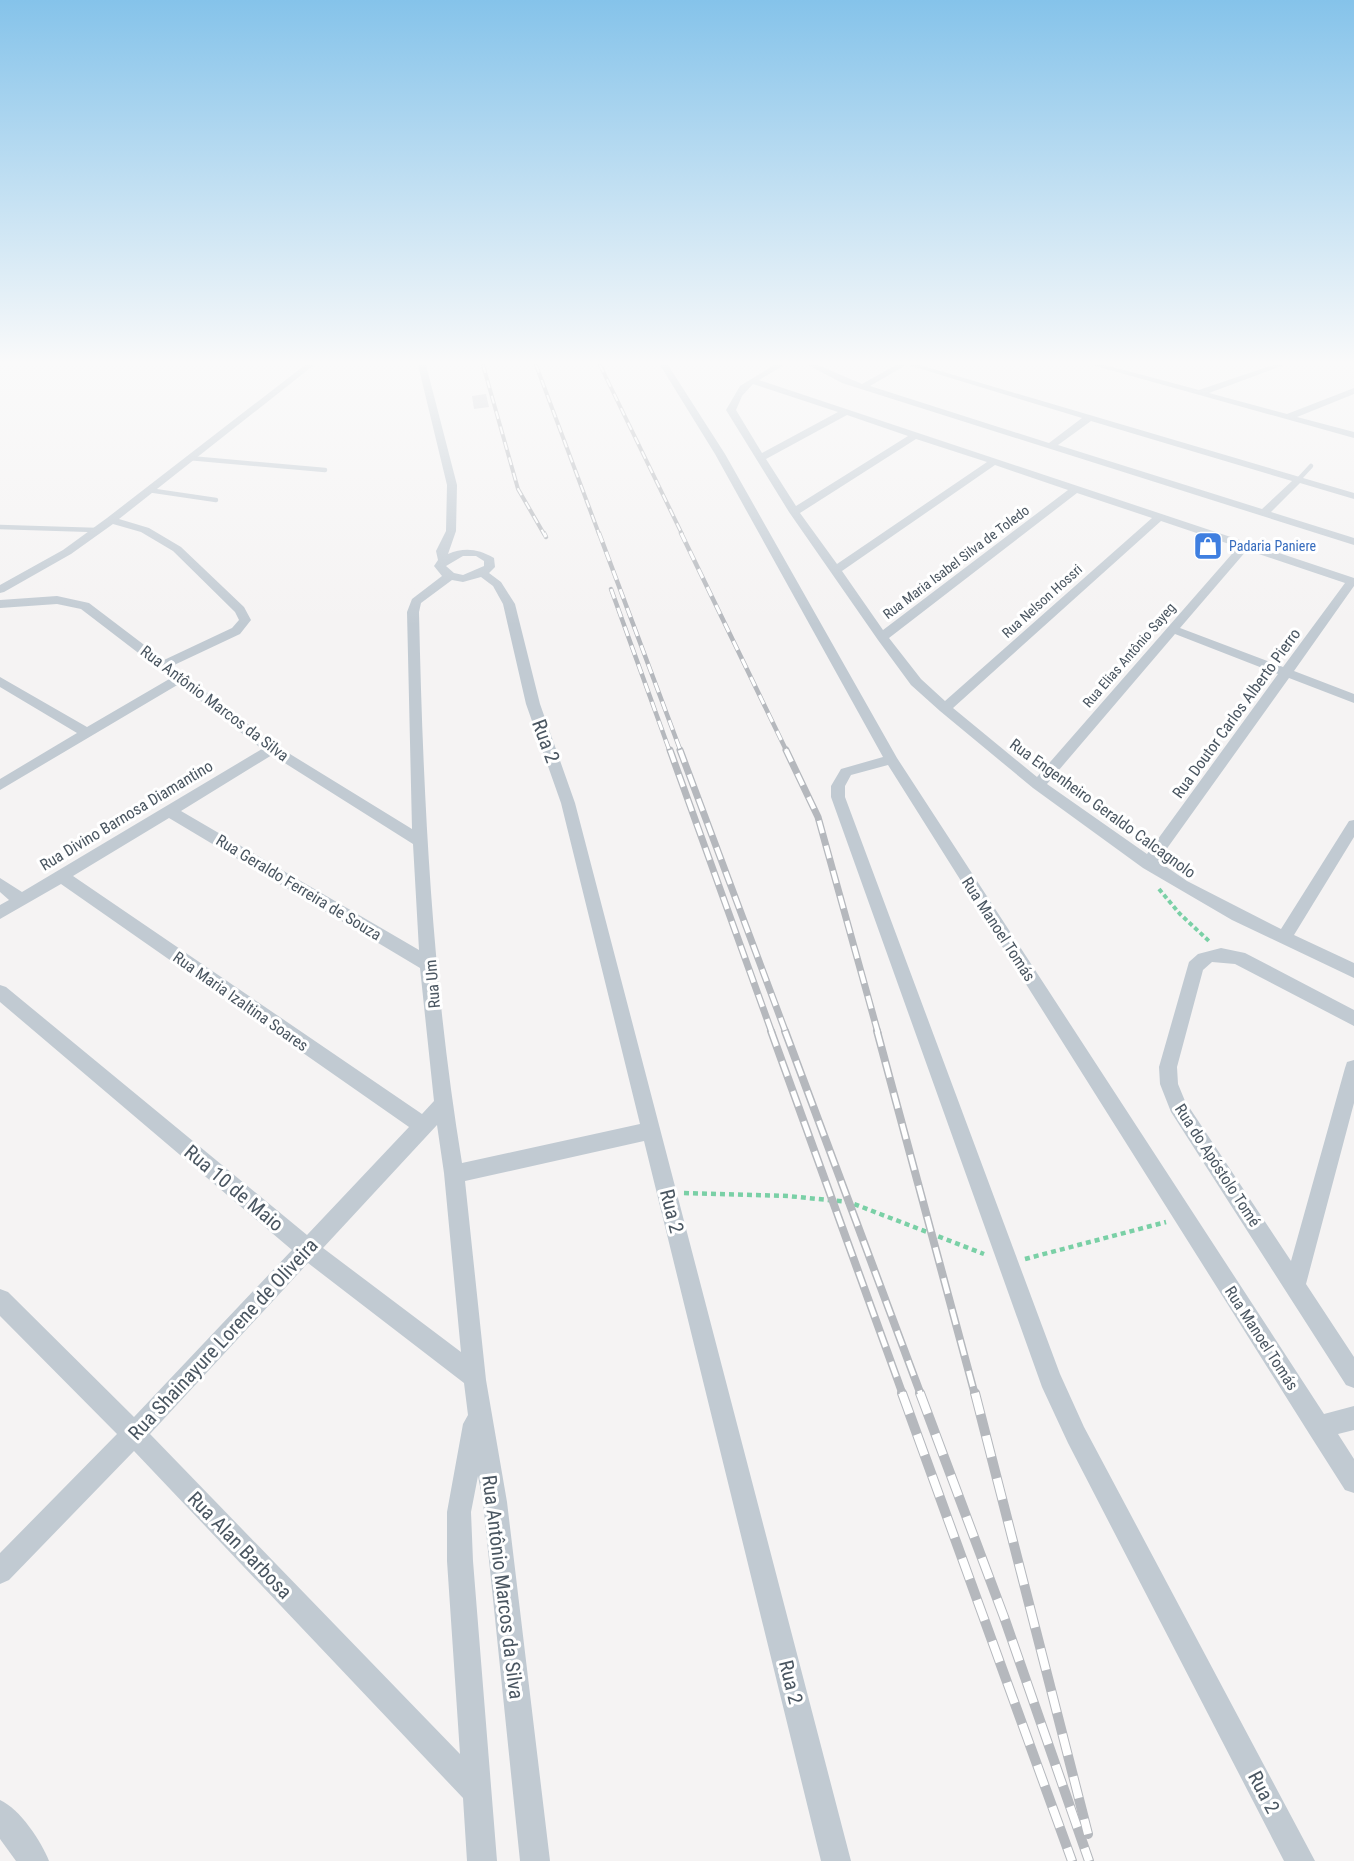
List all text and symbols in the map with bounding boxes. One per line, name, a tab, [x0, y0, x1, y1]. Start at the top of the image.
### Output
street label: Rua Maria Isabel Silva de Toledo	[880, 502, 1032, 622]
shop icon: Padaria Paniere	[1192, 530, 1224, 562]
place label: Padaria Paniere	[1229, 538, 1317, 554]
street label: Rua Nelson Hossri	[999, 561, 1085, 641]
street label: Rua Elias Antônio Sayeg	[1079, 600, 1179, 710]
street label: Rua Doutor Carlos Alberto Pierro	[1168, 625, 1304, 802]
street label: Rua Antônio Marcos da Silva	[137, 642, 292, 765]
street label: Rua 2	[527, 716, 565, 766]
street label: Rua Engenheiro Geraldo Calcagnolo	[1006, 735, 1199, 882]
street label: Rua Divino Barnosa Diamantino	[36, 756, 216, 875]
street label: Rua Geraldo Ferreira de Souza	[213, 830, 385, 944]
street label: Rua Manoel Tomás	[958, 874, 1039, 985]
street label: Rua Maria Izaltina Soares	[170, 948, 312, 1055]
street label: Rua Um	[421, 959, 444, 1009]
street label: Rua do Apóstolo Tomé	[1171, 1100, 1264, 1230]
street label: Rua 10 de Maio	[180, 1140, 288, 1236]
street label: Rua 2	[655, 1187, 689, 1236]
street label: Rua Shainayure Lorene de Oliveira	[123, 1233, 323, 1445]
street label: Rua Manoel Tomás	[1221, 1283, 1302, 1394]
street label: Rua Antônio Marcos da Silva	[477, 1474, 529, 1700]
street label: Rua Alan Barbosa	[183, 1486, 297, 1604]
street label: Rua 2	[774, 1658, 808, 1707]
street label: Rua 2	[1243, 1767, 1285, 1817]

